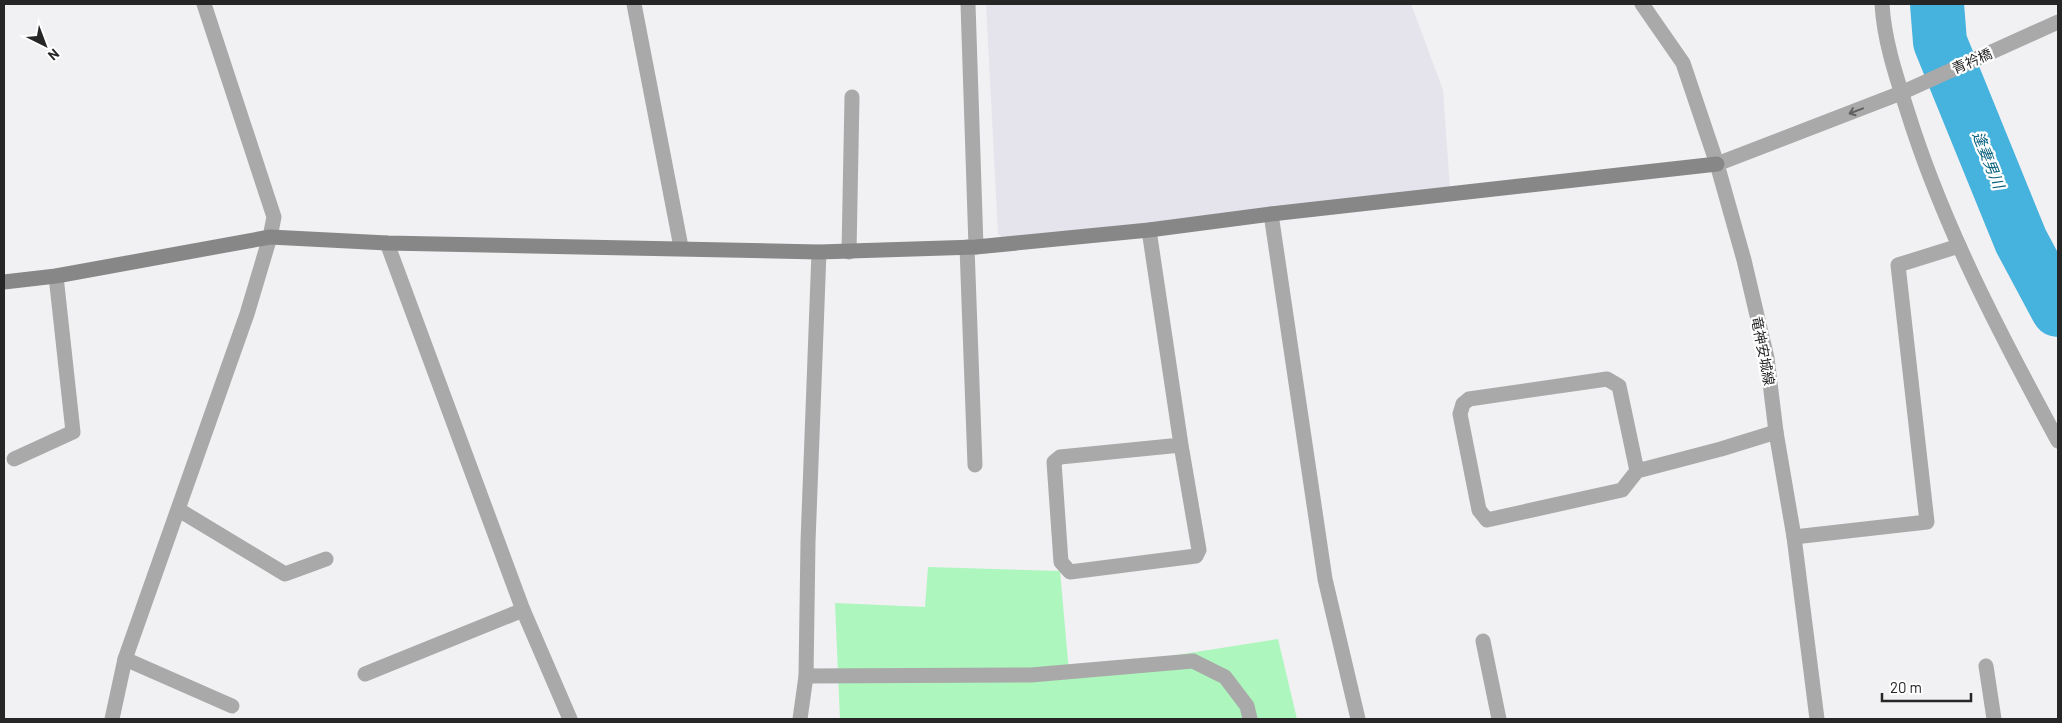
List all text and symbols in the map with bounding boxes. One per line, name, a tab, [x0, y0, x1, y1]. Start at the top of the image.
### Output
north arrow	[20, 20, 70, 70]
street label: 青衿橋	[1949, 44, 1994, 77]
text: N	[45, 46, 63, 64]
one-way arrow	[1849, 106, 1864, 116]
water label: 逢妻男川	[1969, 128, 2009, 193]
street label: 竜神安城線	[1748, 315, 1779, 387]
scale bar	[1882, 670, 1971, 702]
text: 20 m	[1890, 678, 1922, 696]

